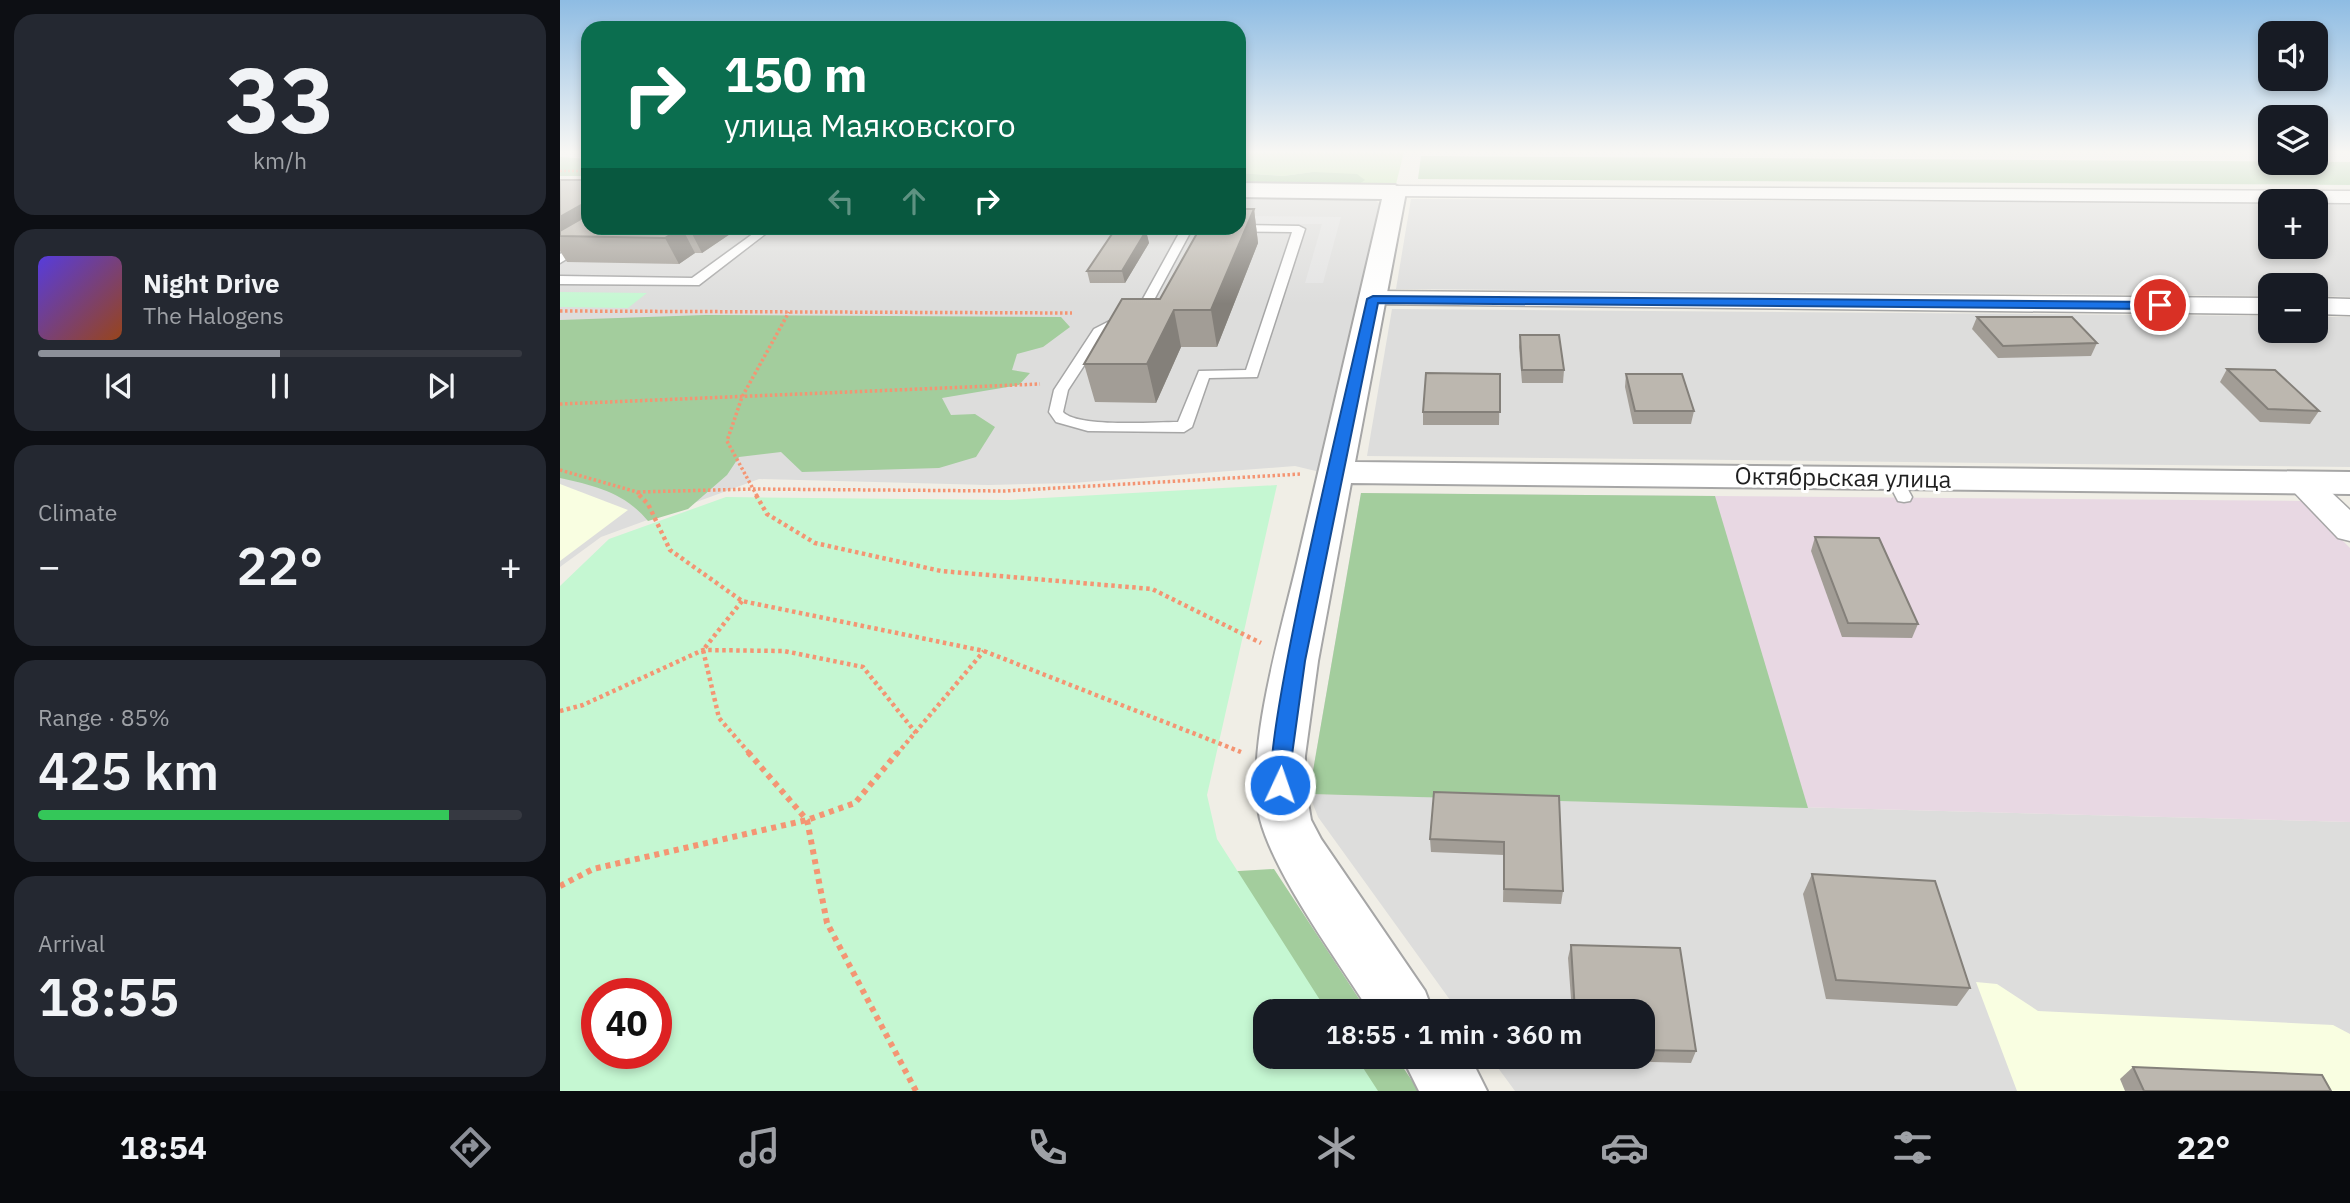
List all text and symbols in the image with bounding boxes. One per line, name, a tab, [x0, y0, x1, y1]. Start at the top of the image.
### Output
map controls	[2258, 21, 2328, 343]
button: sound	[2258, 21, 2328, 91]
text: 33	[225, 40, 335, 158]
text: 150 m	[724, 42, 868, 105]
icon: right	[609, 49, 700, 140]
text: улица Маяковского	[724, 104, 1016, 146]
button: layers	[2258, 105, 2328, 175]
text: km/h	[253, 145, 307, 175]
icon: left	[822, 182, 860, 220]
icon: ahead	[895, 182, 933, 220]
icon: right	[968, 182, 1006, 220]
button: +	[2258, 189, 2328, 259]
text: Night Drive	[143, 266, 280, 300]
button: −	[2258, 273, 2328, 343]
pin	[2130, 275, 2190, 335]
icon: arrive	[2141, 286, 2179, 324]
text: The Halogens	[143, 300, 284, 330]
icon: previous	[100, 367, 138, 405]
icon: pause	[261, 367, 299, 405]
icon: next	[422, 367, 460, 405]
street label: Октябрьская улица	[1734, 459, 1952, 495]
text: Climate	[38, 497, 117, 527]
text: 22°	[237, 532, 323, 599]
text: −	[38, 541, 61, 590]
text: +	[499, 541, 522, 590]
text: Range · 85%	[38, 702, 170, 732]
text: 425 km	[38, 737, 219, 804]
position arrow	[1243, 748, 1317, 822]
text: Arrival	[38, 928, 105, 958]
text: 18:55	[38, 963, 179, 1030]
speed limit sign: 40	[581, 978, 672, 1069]
text: 18:55 · 1 min · 360 m	[1326, 1017, 1582, 1051]
icon: directions	[446, 1123, 495, 1172]
icon: music	[735, 1123, 784, 1172]
icon: phone	[1023, 1123, 1072, 1172]
icon: climate	[1312, 1123, 1361, 1172]
icon: car	[1600, 1123, 1649, 1172]
icon: filters	[1888, 1123, 1937, 1172]
text: 18:54	[120, 1126, 207, 1168]
text: 22°	[2177, 1126, 2230, 1168]

